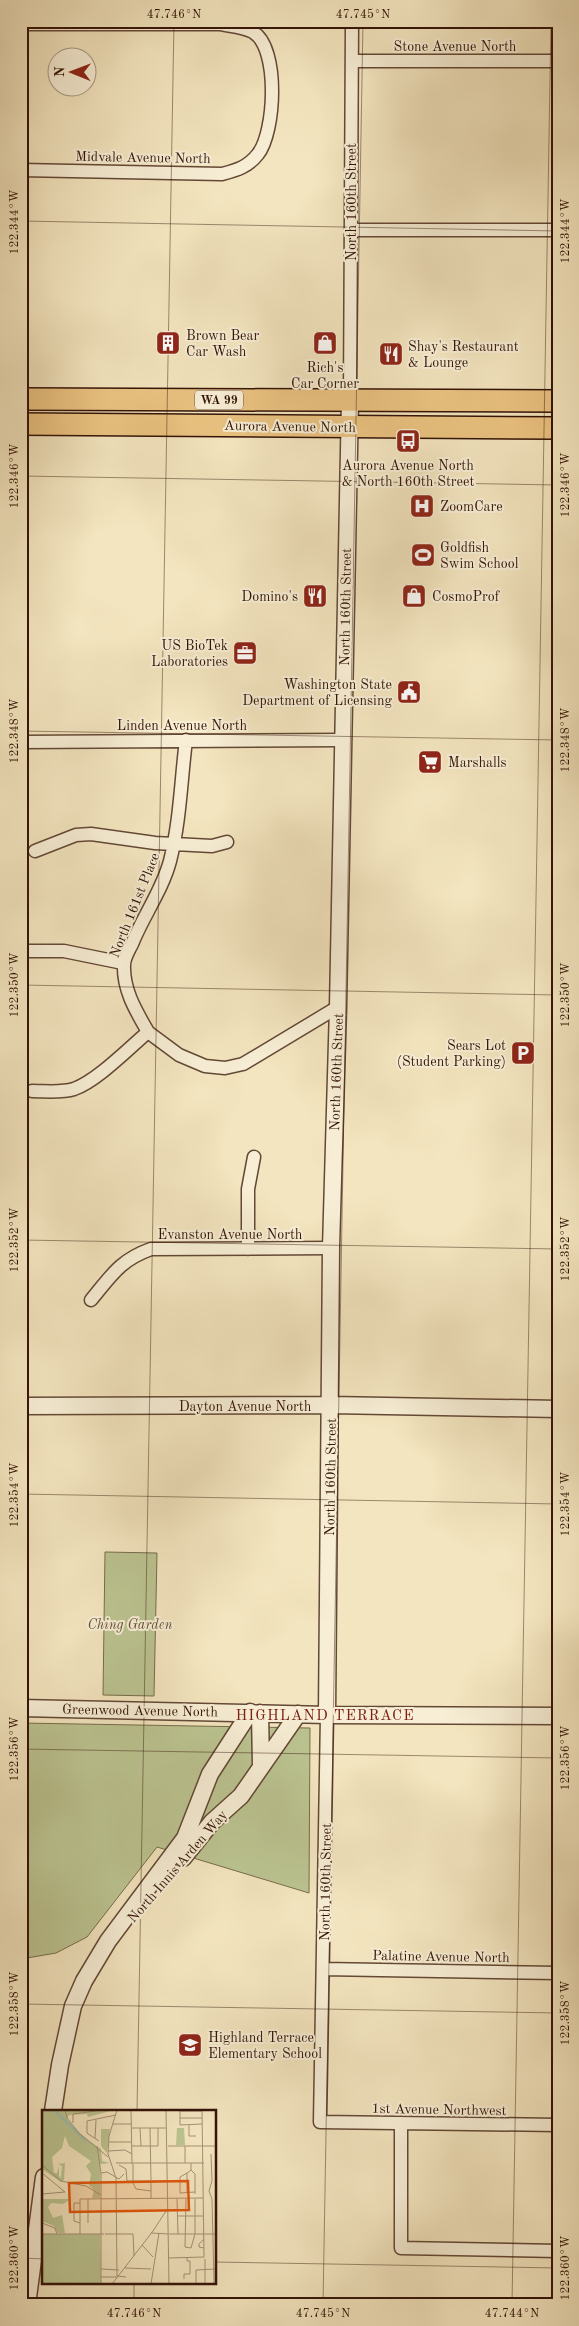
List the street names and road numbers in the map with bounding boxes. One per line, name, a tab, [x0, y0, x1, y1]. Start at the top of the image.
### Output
street label: Stone Avenue North	[394, 40, 517, 54]
street label: North 160th Street	[345, 143, 359, 261]
street label: Midvale Avenue North	[75, 150, 211, 166]
road number: WA 99	[195, 390, 243, 410]
street label: Aurora Avenue North	[224, 419, 356, 435]
street label: North 160th Street	[338, 548, 354, 666]
street label: Linden Avenue North	[117, 719, 248, 733]
street label: North 161st Place	[107, 851, 162, 960]
street label: North 160th Street	[328, 1013, 346, 1131]
street label: Evanston Avenue North	[158, 1228, 303, 1242]
street label: Dayton Avenue North	[179, 1400, 312, 1414]
street label: North 160th Street	[323, 1418, 339, 1536]
street label: Greenwood Avenue North	[62, 1703, 218, 1719]
street label: North Innis Arden Way	[125, 1807, 231, 1926]
street label: North 160th Street	[318, 1823, 334, 1941]
street label: Palatine Avenue North	[372, 1949, 510, 1965]
street label: 1st Avenue Northwest	[371, 2102, 507, 2118]

